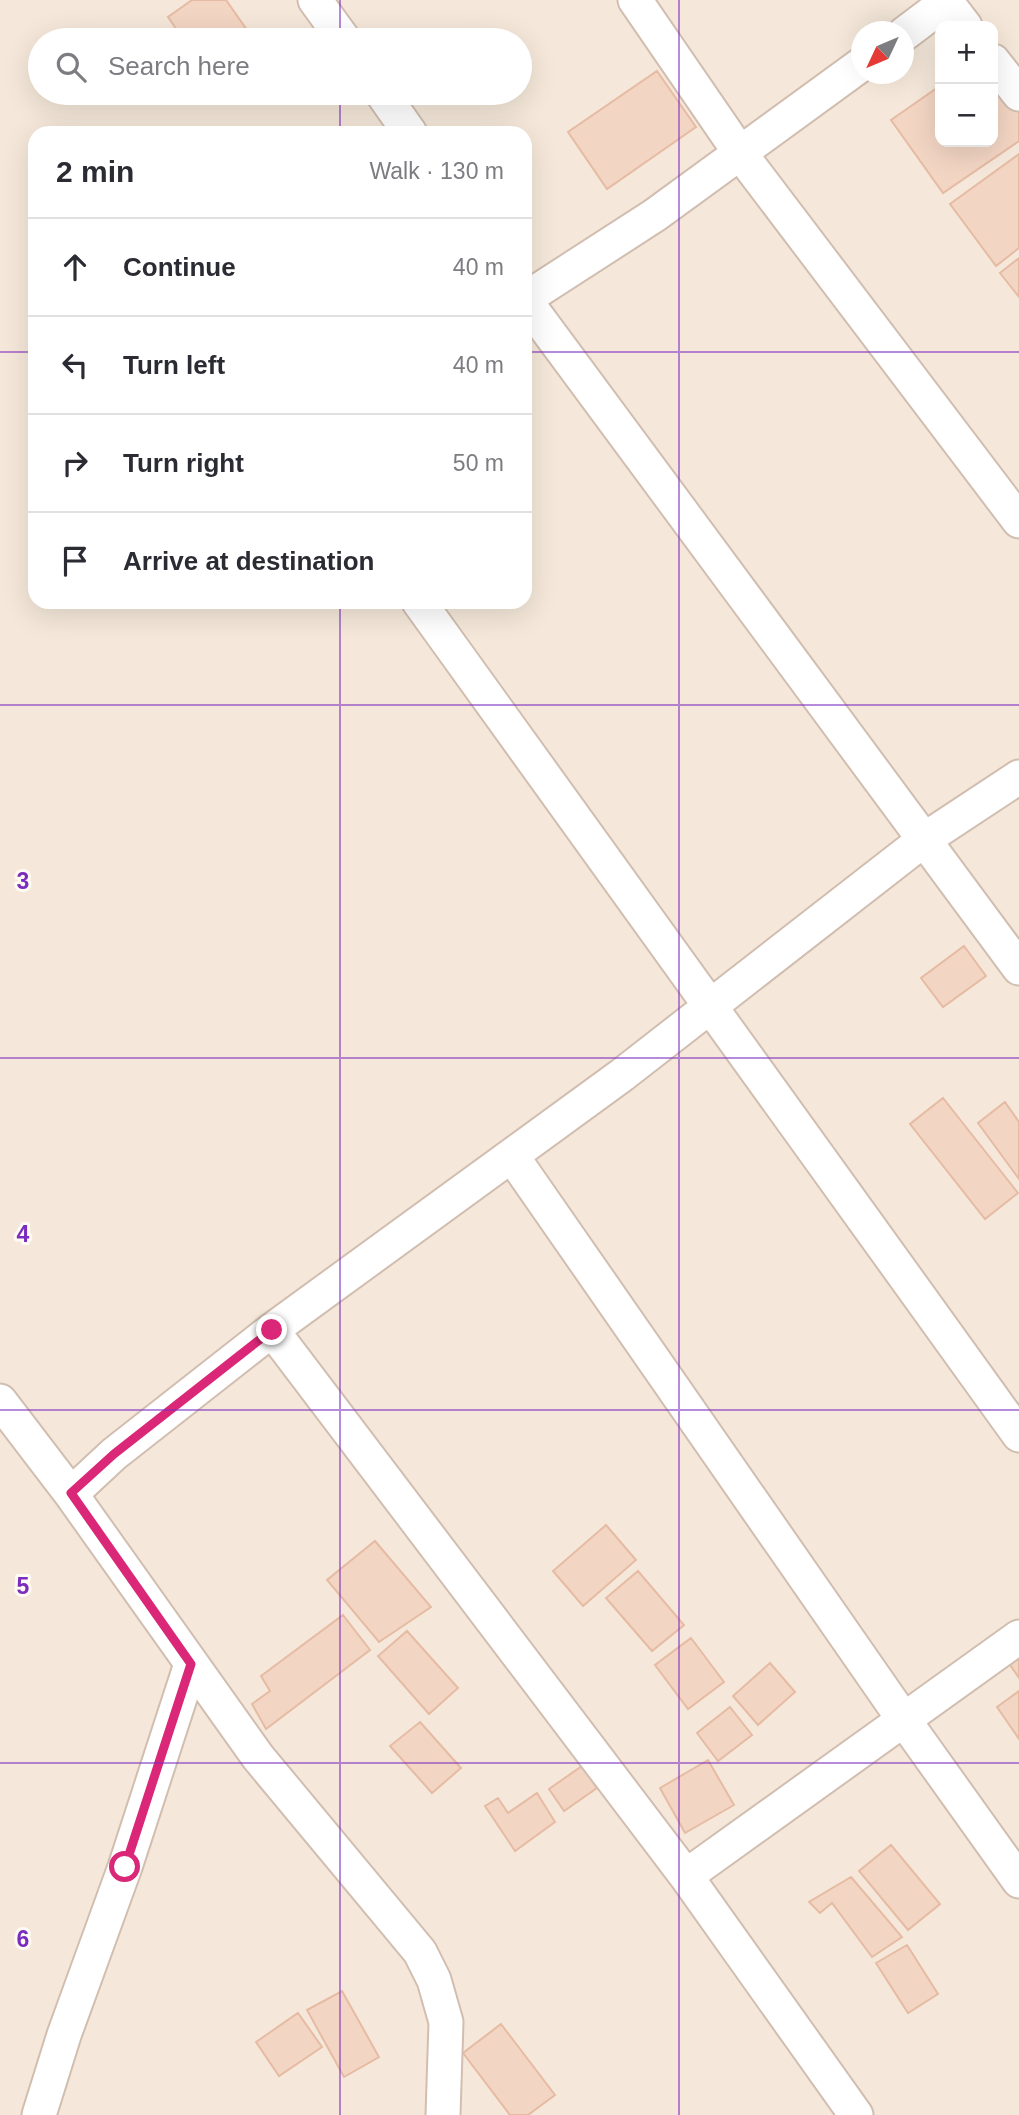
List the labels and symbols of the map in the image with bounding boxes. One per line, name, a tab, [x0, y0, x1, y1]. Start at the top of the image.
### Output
north arrow	[851, 21, 914, 84]
text: 3	[17, 868, 29, 894]
text: 4	[17, 1221, 30, 1247]
route end	[256, 1314, 287, 1345]
text: 5	[17, 1573, 30, 1599]
route start	[109, 1851, 140, 1882]
text: 6	[17, 1926, 29, 1952]

